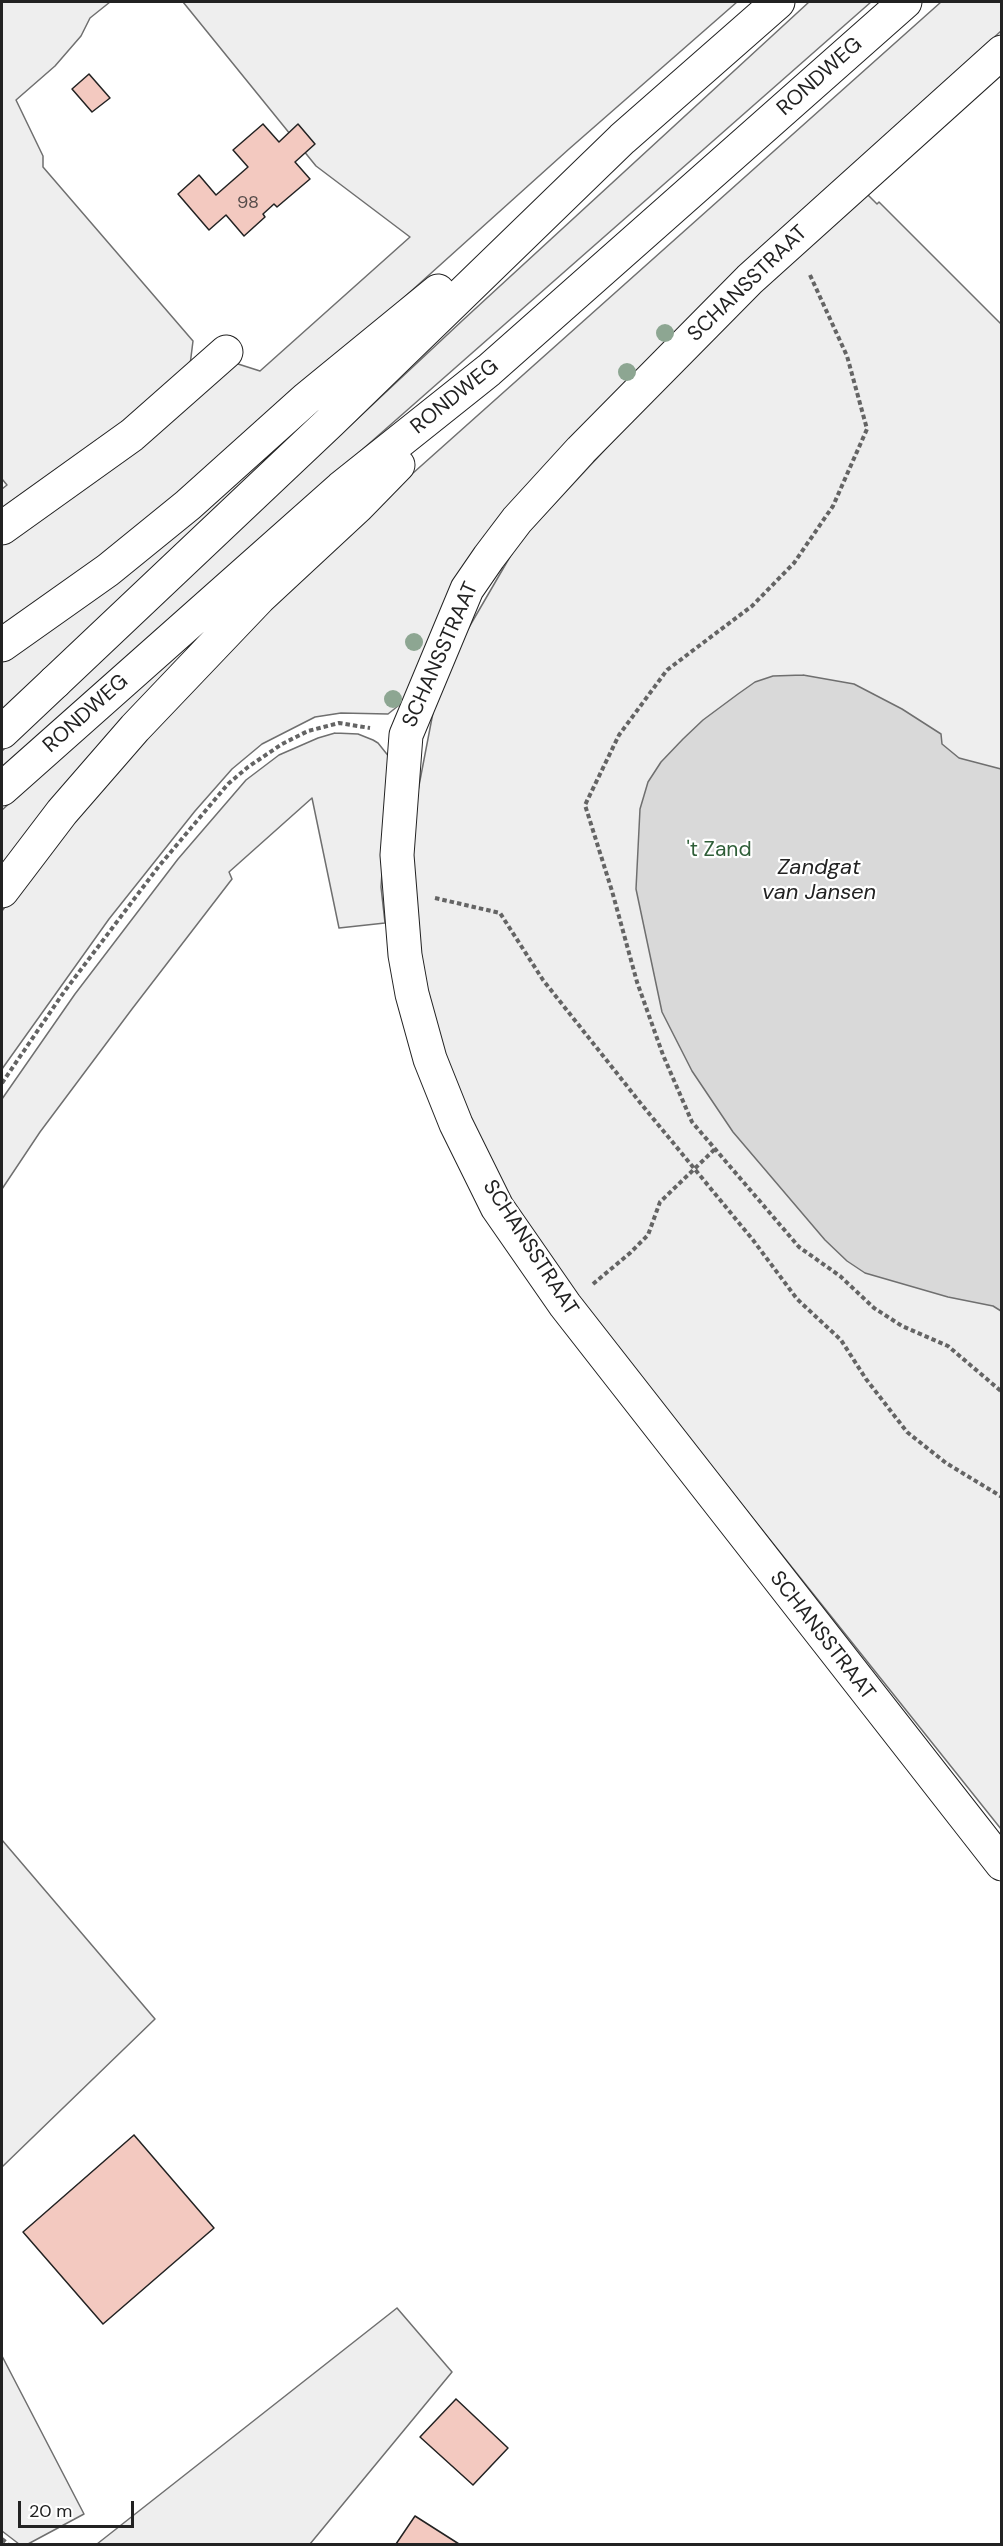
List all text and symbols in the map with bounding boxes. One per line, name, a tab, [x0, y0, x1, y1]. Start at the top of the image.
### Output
street label: RONDWEG	[772, 32, 868, 122]
house number: 98	[237, 192, 259, 214]
street label: SCHANSSTRAAT	[683, 221, 813, 347]
street label: RONDWEG	[406, 354, 504, 440]
street label: SCHANSSTRAAT	[398, 578, 484, 732]
street label: RONDWEG	[38, 669, 134, 759]
park label: 't Zand	[686, 837, 752, 863]
water label: Zandgat van Jansen	[762, 855, 876, 906]
street label: SCHANSSTRAAT	[477, 1176, 583, 1320]
street label: SCHANSSTRAAT	[764, 1567, 880, 1705]
scale bar	[21, 2489, 136, 2527]
text: 20 m	[29, 2499, 72, 2523]

